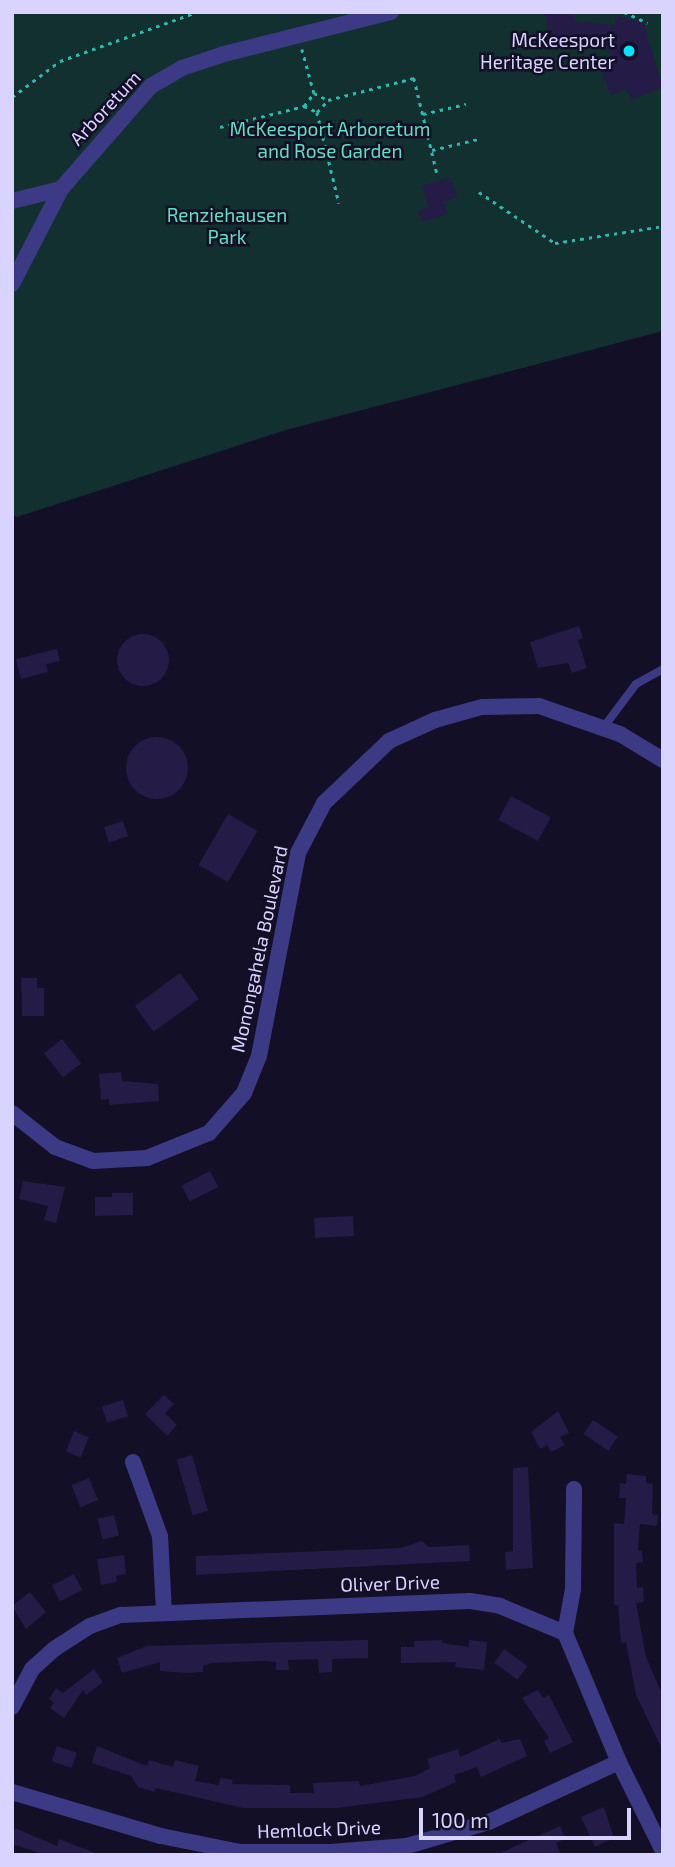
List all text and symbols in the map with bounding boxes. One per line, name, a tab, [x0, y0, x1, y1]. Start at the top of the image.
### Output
place label: McKeesport Heritage Center	[480, 29, 615, 73]
marker: McKeesport Heritage Center	[621, 43, 637, 59]
street label: Arboretum	[65, 66, 145, 150]
park label: McKeesport Arboretum and Rose Garden	[229, 118, 431, 162]
park label: Renziehausen Park	[167, 204, 287, 248]
street label: Monongahela Boulevard	[226, 844, 292, 1054]
street label: Oliver Drive	[340, 1570, 440, 1596]
scale bar	[423, 1794, 635, 1838]
text: 100 m	[432, 1807, 489, 1832]
street label: Hemlock Drive	[257, 1815, 381, 1843]

